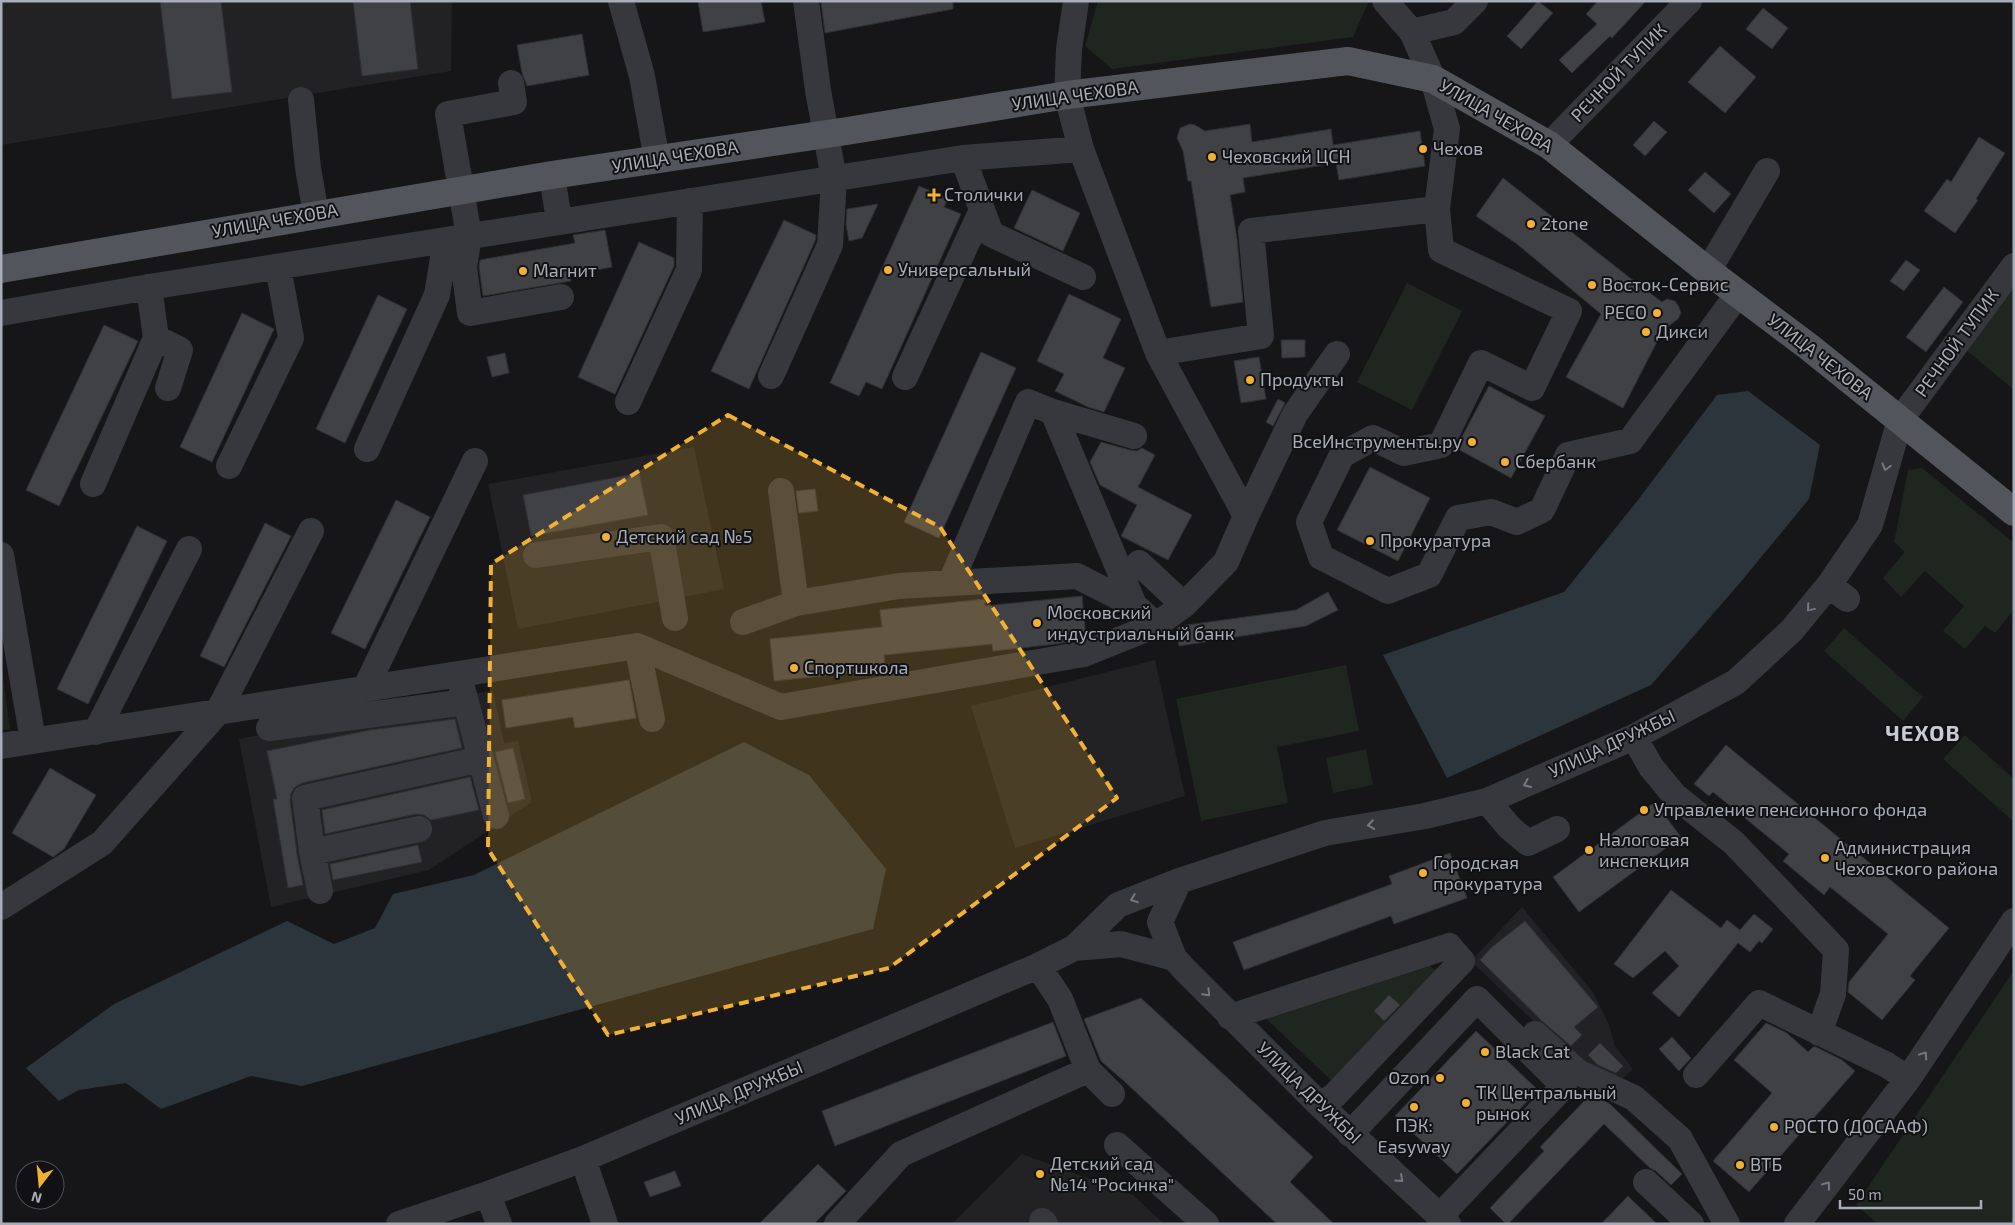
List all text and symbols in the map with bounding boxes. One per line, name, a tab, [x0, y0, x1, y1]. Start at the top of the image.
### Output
street label: РЕЧНОЙ ТУПИК	[1566, 18, 1671, 126]
street label: УЛИЦА ЧЕХОВА	[1436, 74, 1558, 157]
street label: УЛИЦА ЧЕХОВА	[1010, 75, 1140, 115]
street label: УЛИЦА ЧЕХОВА	[610, 135, 740, 177]
place label: Чехов	[1433, 137, 1483, 159]
marker: Чехов	[1417, 143, 1429, 155]
place label: Чеховский ЦСН	[1222, 145, 1351, 167]
marker: Чеховский ЦСН	[1206, 151, 1218, 163]
place label: Столички	[944, 183, 1024, 205]
marker: Столички	[928, 189, 940, 201]
street label: УЛИЦА ЧЕХОВА	[210, 198, 340, 242]
place label: 2tone	[1541, 212, 1588, 234]
marker: 2tone	[1525, 218, 1537, 230]
place label: Универсальный	[898, 258, 1031, 280]
place label: Магнит	[533, 259, 597, 281]
marker: Универсальный	[882, 264, 894, 276]
marker: Магнит	[517, 265, 529, 277]
place label: Восток-Сервис	[1602, 273, 1729, 295]
marker: Восток-Сервис	[1586, 279, 1598, 291]
street label: РЕЧНОЙ ТУПИК	[1910, 284, 2003, 401]
place label: РЕСО	[1604, 301, 1647, 323]
marker: РЕСО	[1651, 307, 1663, 319]
street label: УЛИЦА ЧЕХОВА	[1764, 308, 1878, 405]
place label: Дикси	[1656, 320, 1708, 342]
marker: Дикси	[1640, 326, 1652, 338]
place label: Продукты	[1260, 368, 1344, 390]
marker: Продукты	[1244, 374, 1256, 386]
place label: ВсеИнструменты.ру	[1292, 430, 1462, 452]
marker: ВсеИнструменты.ру	[1466, 436, 1478, 448]
place label: Сбербанк	[1515, 450, 1597, 472]
marker: Сбербанк	[1499, 456, 1511, 468]
one-way arrow	[1881, 462, 1891, 470]
place label: Детский сад №5	[616, 525, 752, 547]
place label: Прокуратура	[1380, 529, 1491, 551]
marker: Детский сад №5	[600, 531, 612, 543]
marker: Прокуратура	[1364, 535, 1376, 547]
place label: Московский индустриальный банк	[1047, 601, 1235, 644]
one-way arrow	[1807, 602, 1816, 611]
marker: Московский индустриальный банк	[1031, 617, 1043, 629]
place label: Спортшкола	[804, 656, 908, 678]
marker: Спортшкола	[788, 662, 800, 674]
street label: УЛИЦА ДРУЖБЫ	[1545, 704, 1678, 782]
district label: ЧЕХОВ	[1885, 719, 1961, 745]
one-way arrow	[1523, 777, 1532, 788]
place label: Управление пенсионного фонда	[1654, 798, 1927, 820]
marker: Управление пенсионного фонда	[1638, 804, 1650, 816]
one-way arrow	[1367, 819, 1375, 830]
place label: Налоговая инспекция	[1599, 828, 1690, 871]
place label: Администрация Чеховского района	[1835, 836, 1998, 879]
marker: Налоговая инспекция	[1583, 844, 1595, 856]
place label: Городская прокуратура	[1433, 851, 1543, 894]
marker: Администрация Чеховского района	[1819, 852, 1831, 864]
marker: Городская прокуратура	[1417, 867, 1429, 879]
one-way arrow	[1130, 893, 1139, 903]
one-way arrow	[1201, 988, 1210, 997]
street label: УЛИЦА ДРУЖБЫ	[1253, 1037, 1367, 1148]
place label: Black Cat	[1495, 1040, 1570, 1062]
marker: Black Cat	[1479, 1046, 1491, 1058]
one-way arrow	[1918, 1051, 1927, 1060]
street label: УЛИЦА ДРУЖБЫ	[671, 1055, 806, 1129]
place label: Ozon	[1388, 1066, 1430, 1088]
marker: Ozon	[1434, 1072, 1446, 1084]
place label: ТК Центральный рынок	[1476, 1081, 1617, 1124]
marker: ТК Центральный рынок	[1460, 1097, 1472, 1109]
marker: ПЭК: Easyway	[1408, 1101, 1420, 1113]
place label: ПЭК: Easyway	[1378, 1114, 1451, 1157]
place label: РОСТО (ДОСААФ)	[1784, 1115, 1928, 1137]
marker: РОСТО (ДОСААФ)	[1768, 1121, 1780, 1133]
place label: Детский сад №14 "Росинка"	[1050, 1152, 1174, 1195]
place label: ВТБ	[1750, 1153, 1782, 1175]
marker: ВТБ	[1734, 1159, 1746, 1171]
north arrow	[15, 1160, 65, 1210]
marker: Детский сад №14 "Росинка"	[1034, 1168, 1046, 1180]
one-way arrow	[1394, 1173, 1403, 1182]
scale bar	[1840, 1178, 1981, 1210]
one-way arrow	[1821, 1181, 1830, 1191]
text: 50 m	[1848, 1185, 1882, 1203]
text: N	[29, 1188, 43, 1208]

